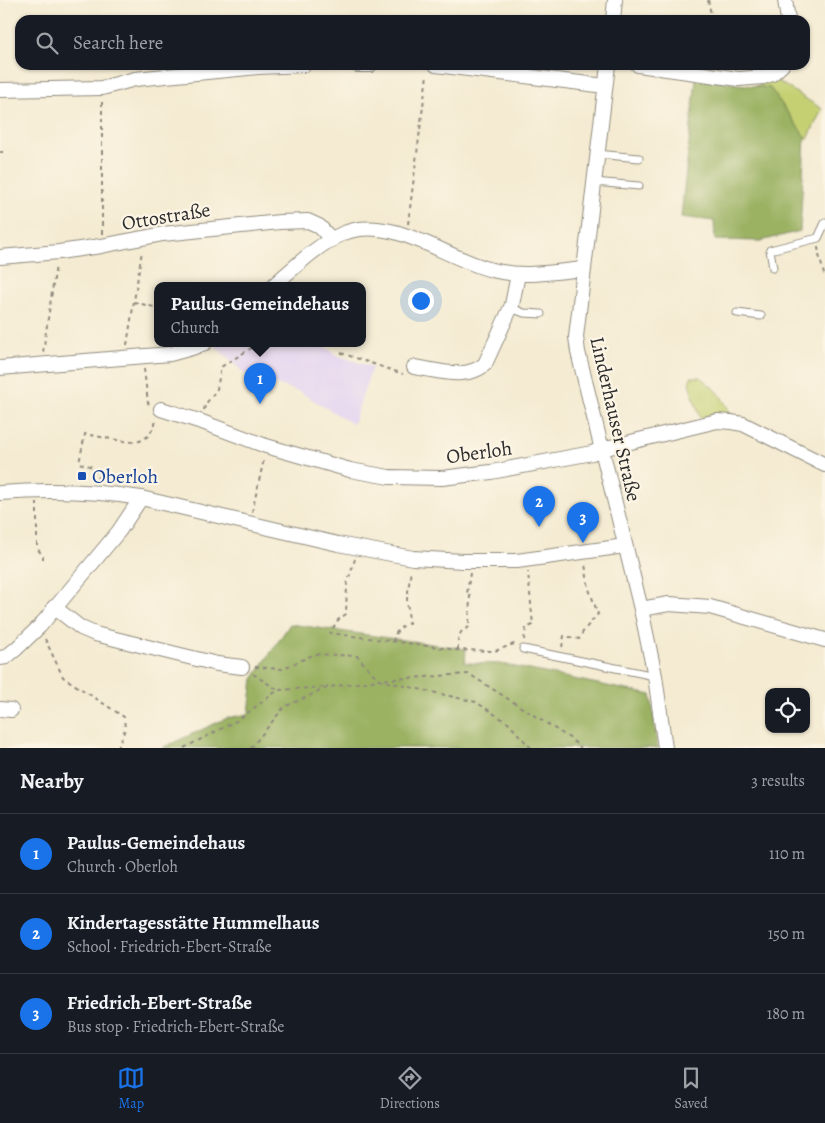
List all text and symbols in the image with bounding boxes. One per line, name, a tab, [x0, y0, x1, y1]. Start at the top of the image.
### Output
search box	[15, 15, 810, 70]
icon: search	[33, 29, 61, 57]
text: Search here	[73, 30, 163, 56]
street label: Ottostraße	[120, 196, 212, 237]
popup	[154, 282, 366, 347]
your location	[408, 288, 434, 314]
text: Paulus-Gemeindehaus	[171, 291, 349, 317]
text: Church	[171, 317, 219, 339]
street label: Linderhauser Straße	[583, 334, 648, 504]
pin: 1	[244, 363, 276, 404]
street label: Oberloh	[444, 434, 514, 470]
place label: Oberloh	[92, 463, 158, 490]
marker: Oberloh	[76, 470, 88, 482]
pin: 2	[523, 486, 555, 527]
pin: 3	[567, 502, 599, 543]
map controls	[765, 688, 810, 733]
button: locate	[765, 688, 810, 733]
text: Nearby	[20, 767, 83, 795]
text: 3 results	[751, 770, 805, 792]
text: Paulus-Gemeindehaus	[67, 830, 245, 856]
text: 1	[33, 843, 39, 865]
text: 110 m	[769, 843, 805, 865]
text: Church · Oberloh	[67, 856, 178, 878]
text: Kindertagesstätte Hummelhaus	[67, 910, 319, 936]
text: 2	[32, 923, 40, 945]
text: 150 m	[768, 923, 805, 945]
text: School · Friedrich-Ebert-Straße	[67, 936, 272, 958]
text: Friedrich-Ebert-Straße	[67, 990, 252, 1016]
text: 3	[33, 1003, 39, 1025]
text: 180 m	[767, 1003, 805, 1025]
text: Bus stop · Friedrich-Ebert-Straße	[67, 1016, 284, 1038]
tab: Map	[117, 1064, 145, 1113]
tab: Directions	[380, 1064, 440, 1113]
tab: Saved	[675, 1064, 708, 1113]

